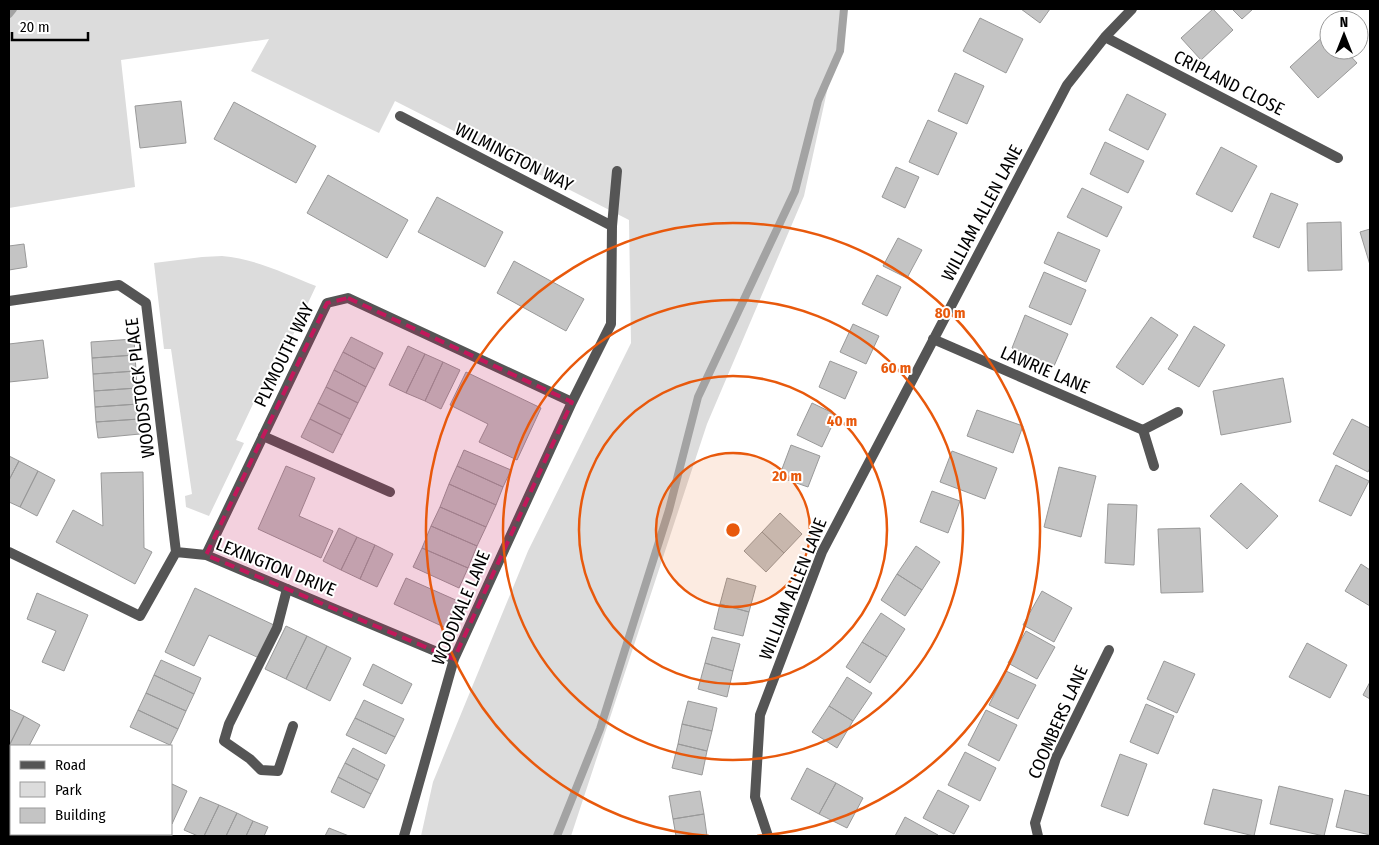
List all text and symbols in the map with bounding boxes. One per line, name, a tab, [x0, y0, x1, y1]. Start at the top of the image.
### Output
scale bar	[12, 10, 89, 42]
north arrow	[1319, 10, 1369, 60]
text: N	[1340, 14, 1348, 31]
text: 20 m	[20, 18, 50, 36]
street label: CRIPLAND CLOSE	[1170, 46, 1288, 120]
street label: WILMINGTON WAY	[451, 118, 577, 196]
street label: WILLIAM ALLEN LANE	[937, 141, 1027, 285]
street label: PLYMOUTH WAY	[249, 299, 319, 411]
text: 80 m	[935, 304, 965, 322]
street label: WOODSTOCK PLACE	[120, 317, 160, 459]
street label: LAWRIE LANE	[997, 341, 1093, 399]
text: 60 m	[881, 359, 911, 377]
text: 40 m	[827, 412, 857, 430]
text: 20 m	[771, 467, 802, 485]
street label: WILLIAM ALLEN LANE	[754, 515, 832, 663]
centre of rings	[724, 521, 742, 539]
street label: LEXINGTON DRIVE	[213, 533, 339, 601]
street label: WOODVALE LANE	[427, 547, 495, 669]
street label: COOMBERS LANE	[1023, 662, 1093, 782]
legend	[10, 745, 172, 835]
text: Road	[55, 756, 86, 774]
text: Park	[55, 781, 82, 799]
text: Building	[55, 806, 106, 824]

